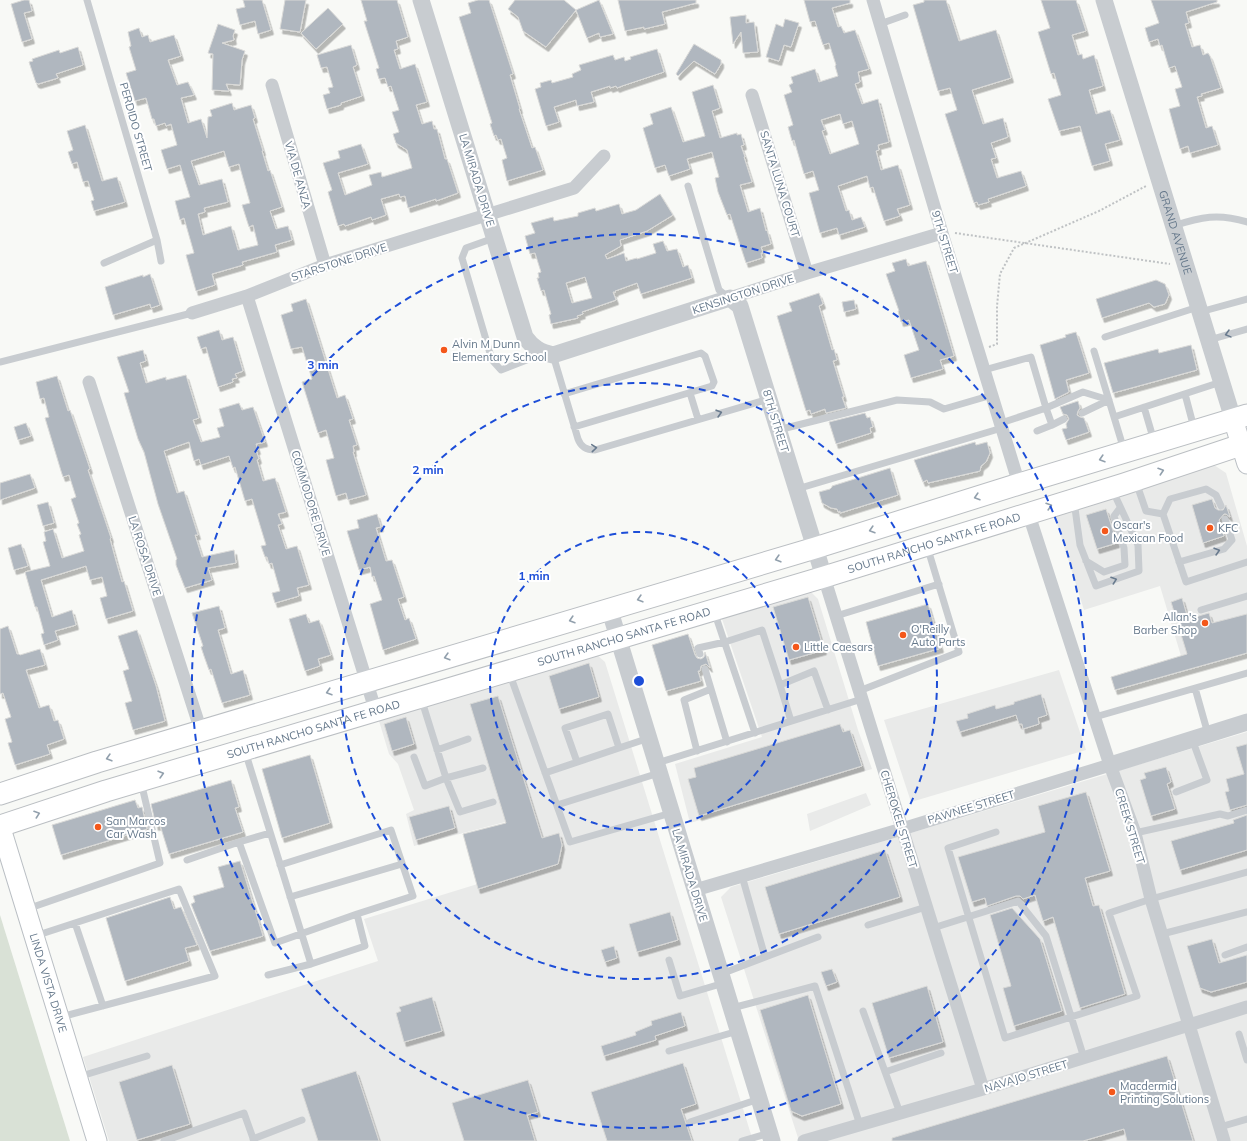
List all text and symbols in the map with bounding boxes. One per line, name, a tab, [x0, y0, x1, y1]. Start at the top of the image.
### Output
street label: PERDIDO STREET	[117, 81, 156, 174]
street label: SANTA LUNA COURT	[757, 129, 803, 239]
street label: LA MIRADA DRIVE	[456, 132, 498, 228]
street label: VIA DE ANZA	[282, 139, 314, 211]
street label: GRAND AVENUE	[1156, 188, 1195, 276]
street label: 9TH STREET	[929, 209, 961, 275]
street label: STARSTONE DRIVE	[289, 240, 389, 284]
street label: KENSINGTON DRIVE	[690, 271, 796, 317]
one-way arrow	[1224, 330, 1231, 338]
place label: Alvin M Dunn Elementary School	[452, 337, 547, 364]
marker: Alvin M Dunn Elementary School	[439, 345, 449, 355]
text: 3 min	[307, 357, 339, 372]
street label: 8TH STREET	[760, 388, 792, 454]
one-way arrow	[715, 409, 722, 418]
one-way arrow	[591, 444, 597, 453]
street label: COMMODORE DRIVE	[288, 449, 334, 557]
one-way arrow	[1098, 454, 1105, 463]
text: 2 min	[412, 462, 444, 477]
one-way arrow	[1158, 468, 1165, 476]
one-way arrow	[974, 492, 981, 501]
one-way arrow	[1045, 502, 1052, 511]
street label: SOUTH RANCHO SANTA FE ROAD	[846, 510, 1022, 576]
street label: LA ROSA DRIVE	[125, 514, 165, 598]
place label: Oscar's Mexican Food	[1113, 518, 1183, 545]
place label: KFC	[1218, 521, 1239, 535]
marker: KFC	[1205, 523, 1215, 533]
one-way arrow	[869, 525, 876, 534]
marker: Oscar's Mexican Food	[1100, 526, 1110, 536]
one-way arrow	[1213, 547, 1220, 556]
one-way arrow	[775, 554, 782, 563]
text: 1 min	[518, 568, 550, 583]
one-way arrow	[1110, 576, 1117, 585]
one-way arrow	[637, 594, 644, 603]
street label: SOUTH RANCHO SANTA FE ROAD	[536, 604, 712, 669]
place label: Allan's Barber Shop	[1133, 610, 1197, 637]
one-way arrow	[569, 615, 576, 623]
marker: Allan's Barber Shop	[1200, 618, 1210, 628]
place label: O'Reilly Auto Parts	[911, 622, 965, 649]
marker: O'Reilly Auto Parts	[898, 630, 908, 640]
place label: Little Caesars	[804, 640, 873, 654]
marker: Little Caesars	[791, 642, 801, 652]
one-way arrow	[444, 652, 451, 661]
centre of rings	[632, 674, 646, 688]
one-way arrow	[326, 687, 333, 696]
street label: SOUTH RANCHO SANTA FE ROAD	[225, 697, 402, 762]
one-way arrow	[105, 753, 112, 762]
street label: CHEROKEE STREET	[877, 768, 921, 870]
one-way arrow	[157, 770, 164, 779]
street label: PAWNEE STREET	[926, 787, 1017, 827]
street label: CREEK STREET	[1112, 787, 1148, 866]
one-way arrow	[34, 810, 41, 818]
place label: San Marcos Car Wash	[106, 814, 166, 841]
marker: San Marcos Car Wash	[93, 822, 103, 832]
street label: LA MIRADA DRIVE	[669, 827, 711, 923]
street label: LINDA VISTA DRIVE	[27, 931, 70, 1034]
street label: NAVAJO STREET	[983, 1057, 1070, 1095]
place label: Macdermid Printing Solutions	[1120, 1079, 1209, 1106]
marker: Macdermid Printing Solutions	[1107, 1087, 1117, 1097]

